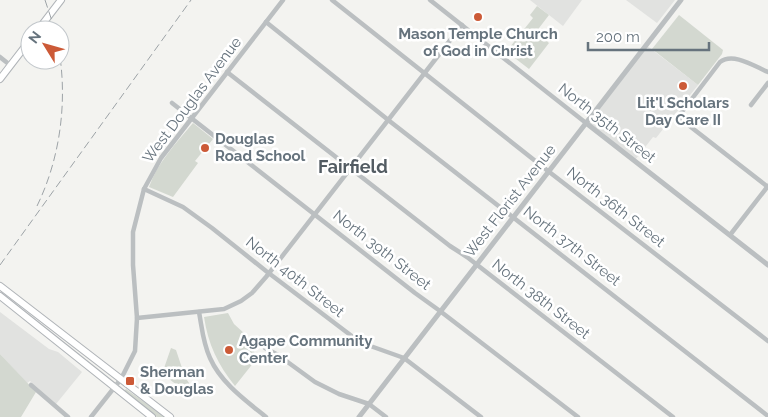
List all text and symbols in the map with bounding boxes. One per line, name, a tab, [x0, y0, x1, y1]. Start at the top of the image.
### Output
marker: Mason Temple Church of God in Christ	[472, 11, 484, 23]
north arrow	[20, 20, 70, 70]
scale bar	[588, 20, 709, 52]
place label: Mason Temple Church of God in Christ	[398, 25, 558, 60]
text: N	[25, 28, 44, 46]
text: 200 m	[596, 28, 640, 46]
street label: West Douglas Avenue	[139, 33, 245, 166]
street label: North 35th Street	[555, 79, 659, 167]
marker: Lit'l Scholars Day Care II	[677, 80, 689, 92]
place label: Lit'l Scholars Day Care II	[637, 94, 729, 129]
place label: Douglas Road School	[215, 130, 306, 165]
street label: West Florist Avenue	[460, 141, 560, 261]
marker: Douglas Road School	[199, 142, 211, 154]
district label: Fairfield	[318, 156, 388, 177]
street label: North 36th Street	[563, 163, 669, 251]
street label: North 37th Street	[520, 202, 624, 290]
street label: North 39th Street	[329, 206, 435, 294]
street label: North 40th Street	[242, 233, 348, 321]
street label: North 38th Street	[488, 255, 594, 343]
place label: Agape Community Center	[239, 332, 373, 367]
marker: Agape Community Center	[223, 344, 235, 356]
place label: Sherman & Douglas	[140, 363, 214, 398]
marker: Sherman & Douglas	[124, 375, 136, 387]

